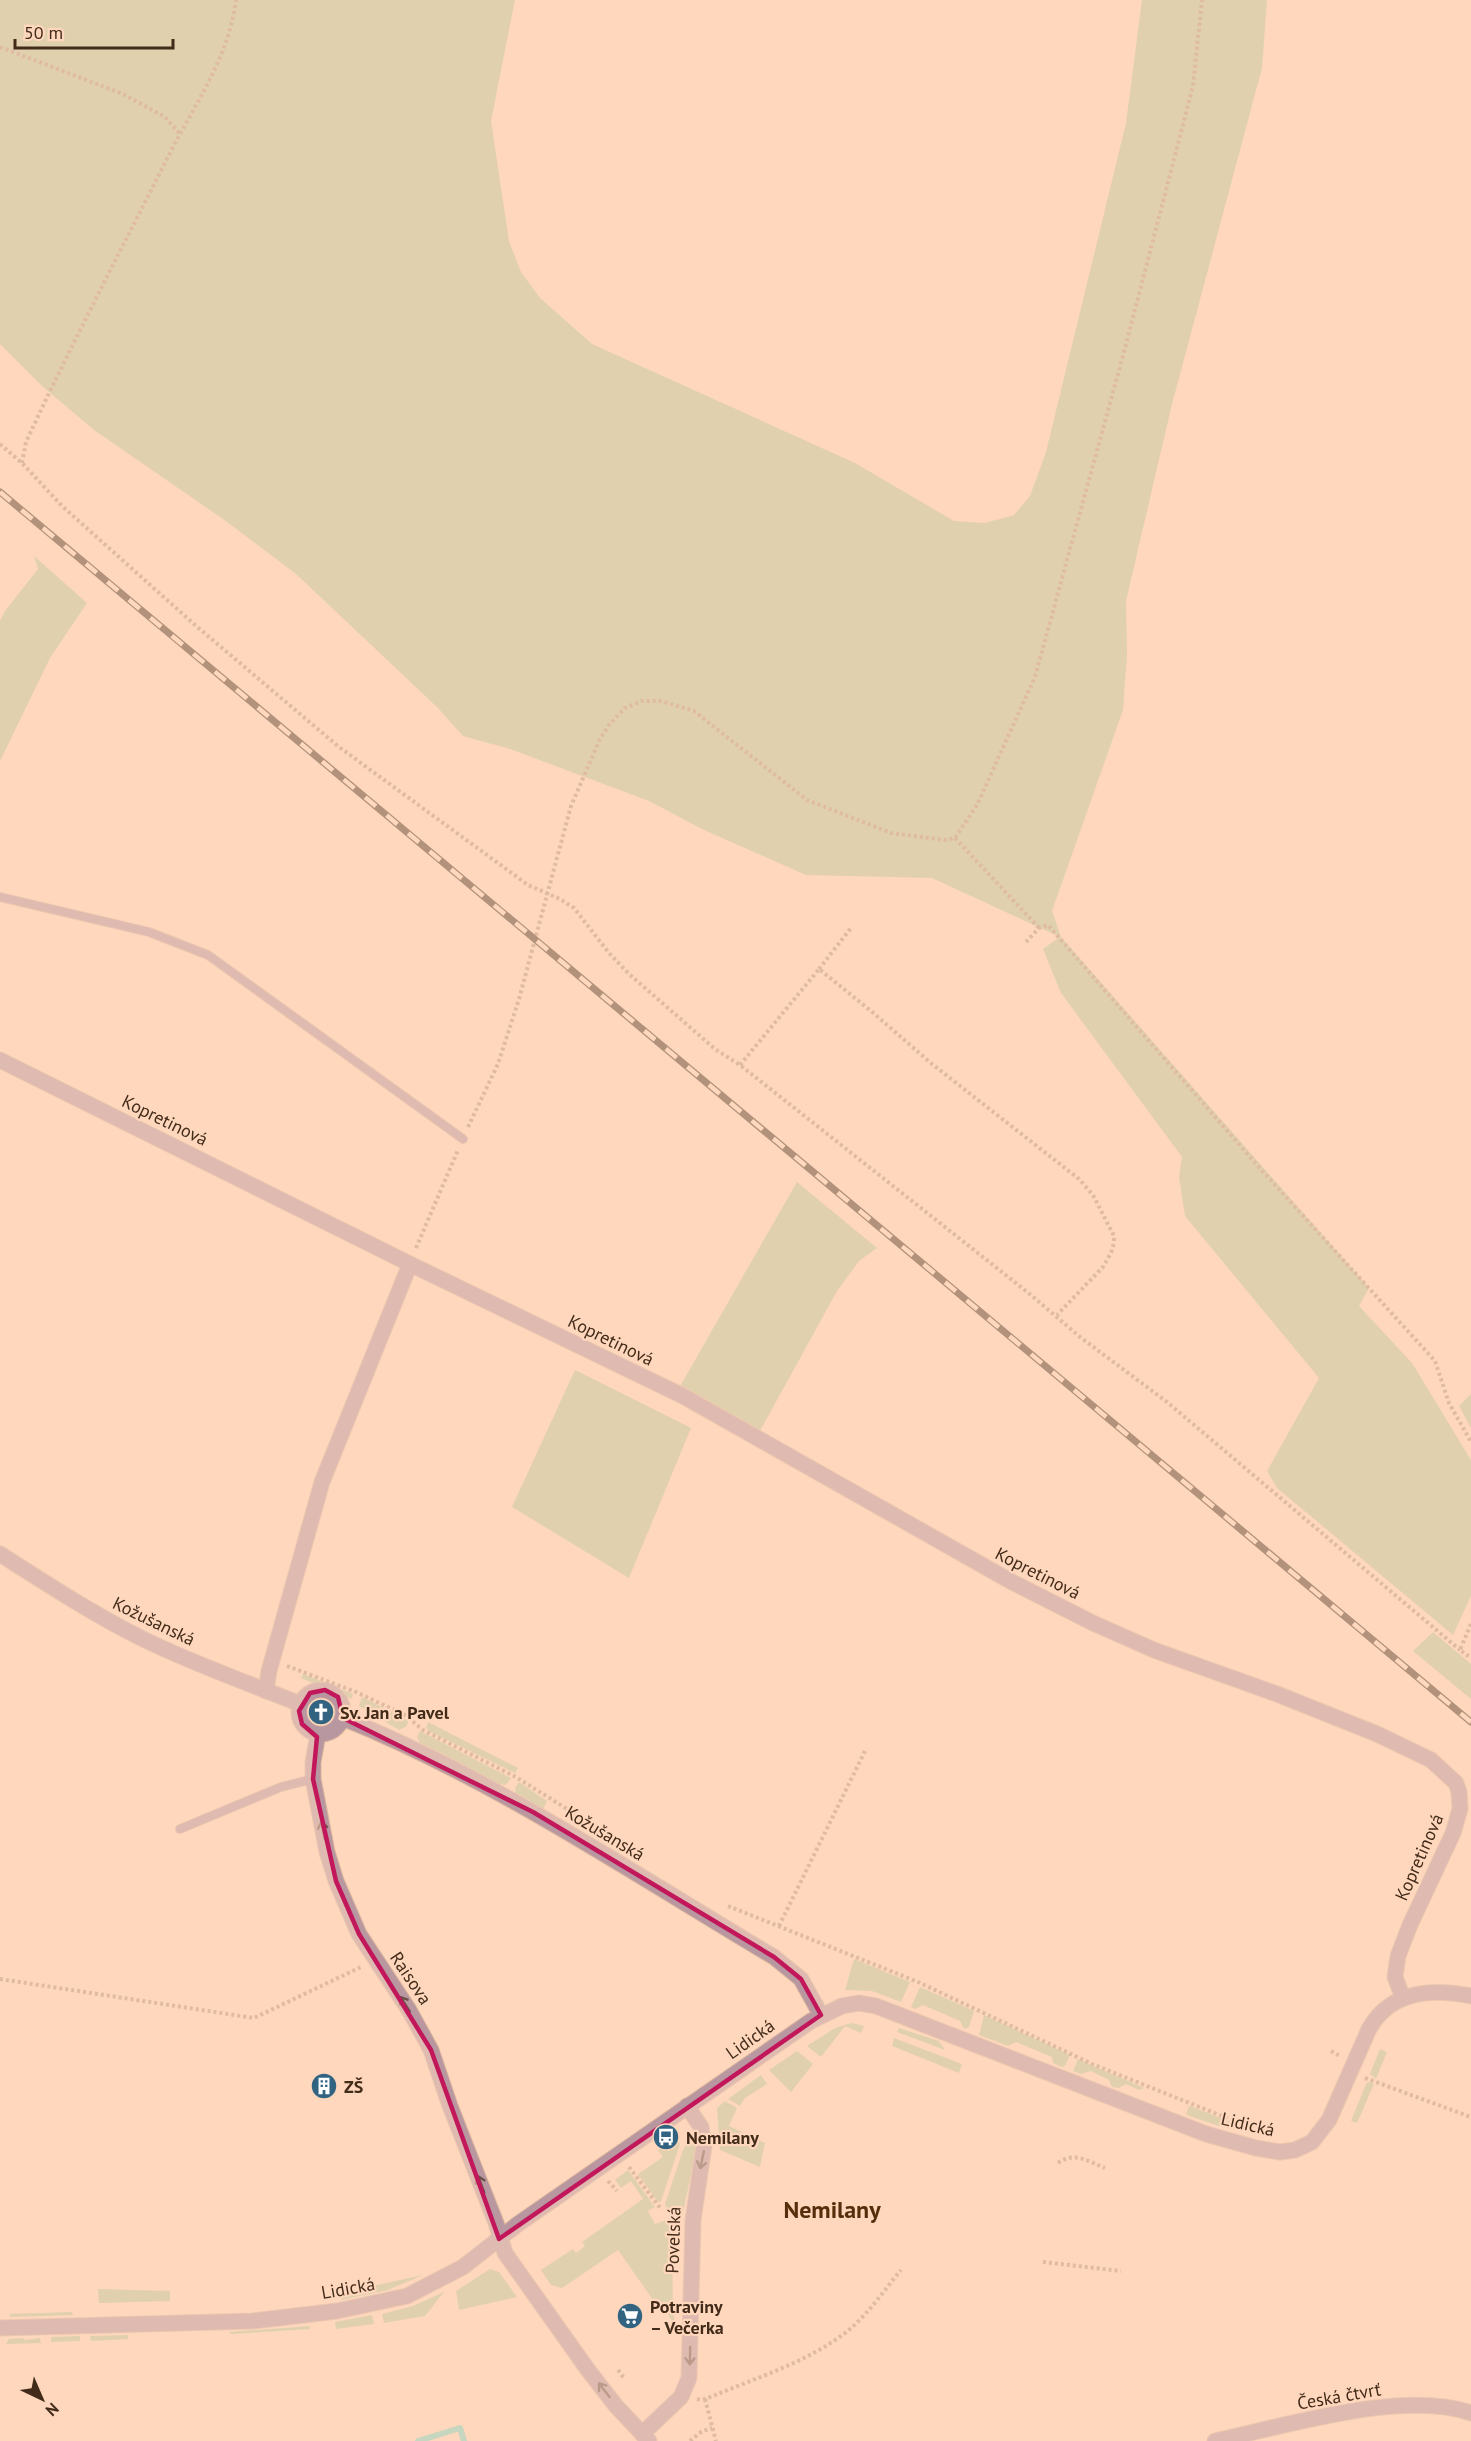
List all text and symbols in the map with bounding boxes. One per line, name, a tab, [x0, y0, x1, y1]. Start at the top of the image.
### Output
scale bar	[15, 12, 172, 50]
text: 50 m	[24, 21, 63, 44]
street label: Kopretinová	[118, 1089, 212, 1151]
street label: Kopretinová	[564, 1309, 658, 1371]
street label: Kopretinová	[992, 1542, 1084, 1604]
street label: Kožušanská	[109, 1591, 199, 1651]
church icon: Sv. Jan a Pavel	[306, 1697, 336, 1727]
place label: Sv. Jan a Pavel	[340, 1701, 450, 1724]
street label: Kožušanská	[561, 1800, 649, 1866]
street label: Kopretinová	[1390, 1810, 1448, 1904]
one-way arrow	[317, 1821, 328, 1841]
street label: Raisova	[385, 1947, 437, 2009]
one-way arrow	[399, 1996, 412, 2013]
street label: Lidická	[721, 2014, 779, 2064]
building icon: ZŠ	[309, 2071, 339, 2101]
place label: ZŠ	[344, 2075, 363, 2098]
street label: Lidická	[1219, 2107, 1277, 2141]
bus stop icon: Nemilany	[651, 2122, 681, 2152]
place label: Nemilany	[686, 2126, 759, 2149]
one-way arrow	[696, 2150, 707, 2169]
one-way arrow	[474, 2175, 485, 2193]
district label: Nemilany	[783, 2194, 881, 2225]
street label: Povelská	[660, 2206, 686, 2274]
street label: Lidická	[319, 2272, 377, 2304]
place label: Potraviny – Večerka	[650, 2295, 724, 2339]
supermarket icon: Potraviny – Večerka	[615, 2301, 645, 2331]
one-way arrow	[684, 2345, 696, 2365]
north arrow	[12, 2369, 72, 2429]
street label: Česká čtvrť	[1295, 2377, 1383, 2415]
one-way arrow	[597, 2382, 610, 2398]
text: N	[42, 2399, 63, 2421]

